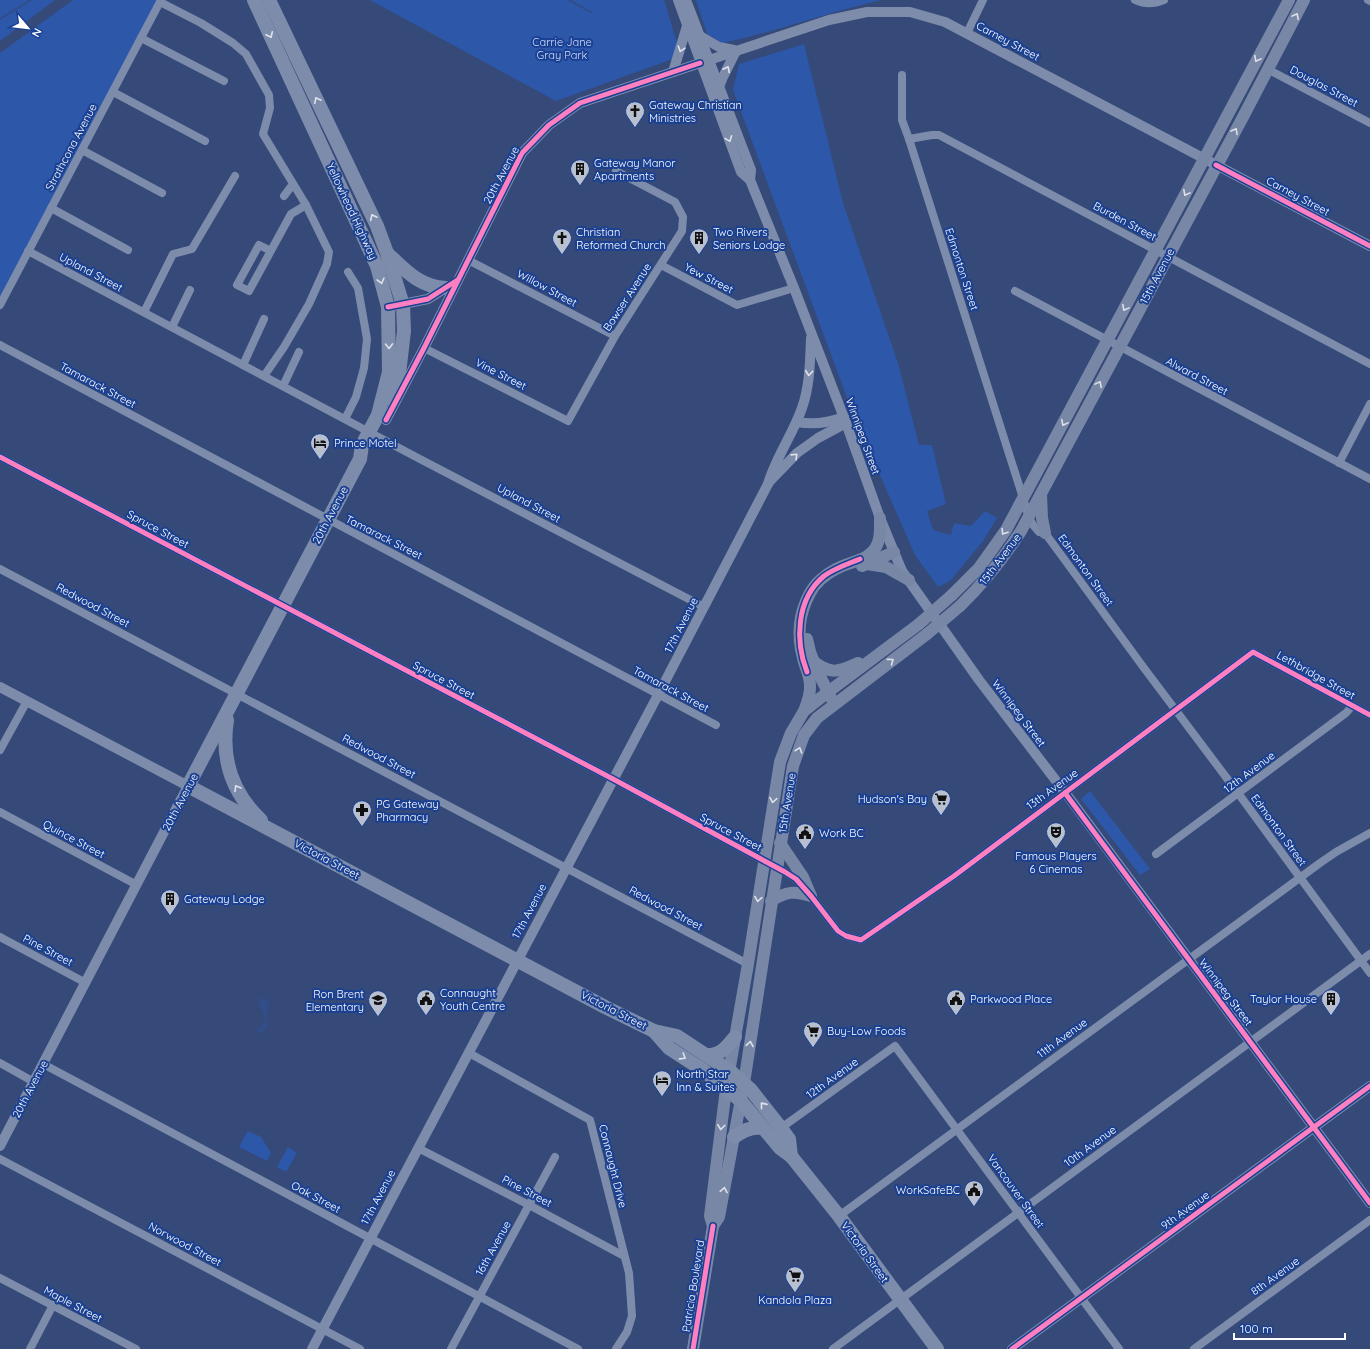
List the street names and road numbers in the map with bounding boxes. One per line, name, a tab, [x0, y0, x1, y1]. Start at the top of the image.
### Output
street label: Carney Street	[974, 18, 1042, 64]
street label: Douglas Street	[1288, 62, 1361, 110]
street label: Strathcona Avenue	[42, 101, 100, 193]
street label: 20th Avenue	[480, 144, 522, 206]
street label: Yellowhead Highway	[323, 160, 381, 262]
street label: Carney Street	[1264, 173, 1332, 219]
street label: Burden Street	[1091, 198, 1159, 244]
street label: Edmonton Street	[942, 226, 982, 312]
street label: 15th Avenue	[1137, 246, 1177, 306]
street label: Upland Street	[57, 249, 125, 295]
street label: Bowser Avenue	[600, 260, 654, 334]
street label: Yew Street	[682, 260, 736, 296]
street label: Willow Street	[515, 266, 580, 310]
street label: Alward Street	[1164, 354, 1231, 398]
street label: Vine Street	[473, 355, 529, 393]
street label: Tamarack Street	[57, 359, 139, 411]
street label: Winnipeg Street	[843, 396, 883, 477]
street label: Upland Street	[495, 480, 563, 526]
street label: 20th Avenue	[309, 484, 351, 546]
street label: Spruce Street	[125, 507, 192, 551]
street label: Tamarack Street	[343, 512, 425, 563]
street label: 15th Avenue	[976, 531, 1024, 587]
street label: Edmonton Street	[1055, 531, 1117, 609]
street label: Redwood Street	[54, 580, 132, 630]
street label: 17th Avenue	[661, 595, 701, 655]
street label: Lethbridge Street	[1274, 648, 1358, 703]
street label: Spruce Street	[411, 658, 478, 702]
street label: Tamarack Street	[630, 663, 712, 715]
street label: Winnipeg Street	[989, 677, 1049, 750]
street label: Redwood Street	[340, 731, 418, 781]
street label: 12th Avenue	[1221, 748, 1277, 796]
street label: 13th Avenue	[1023, 766, 1081, 812]
street label: 20th Avenue	[159, 771, 201, 833]
street label: 15th Avenue	[775, 772, 799, 834]
street label: Edmonton Street	[1248, 791, 1310, 869]
street label: Spruce Street	[698, 810, 765, 854]
street label: Quince Street	[40, 817, 108, 861]
street label: Victoria Street	[292, 836, 362, 882]
street label: 17th Avenue	[509, 881, 549, 941]
street label: Redwood Street	[627, 883, 705, 933]
street label: Pine Street	[21, 931, 76, 969]
street label: Winnipeg Street	[1196, 956, 1256, 1029]
street label: Victoria Street	[579, 987, 649, 1033]
street label: 11th Avenue	[1034, 1015, 1090, 1061]
street label: 12th Avenue	[803, 1054, 861, 1102]
street label: 20th Avenue	[9, 1058, 51, 1120]
street label: 10th Avenue	[1061, 1122, 1119, 1170]
street label: Connaught Drive	[596, 1123, 630, 1209]
street label: Vancouver Street	[984, 1151, 1048, 1231]
street label: 17th Avenue	[358, 1167, 398, 1227]
street label: Pine Street	[500, 1172, 555, 1210]
street label: Oak Street	[289, 1178, 343, 1216]
street label: 9th Avenue	[1158, 1188, 1212, 1232]
street label: 16th Avenue	[472, 1218, 514, 1278]
street label: Norwood Street	[146, 1219, 224, 1269]
street label: Victoria Street	[838, 1219, 892, 1285]
street label: Patricia Boulevard	[679, 1239, 707, 1333]
street label: 8th Avenue	[1248, 1254, 1302, 1298]
street label: Maple Street	[41, 1283, 105, 1325]

